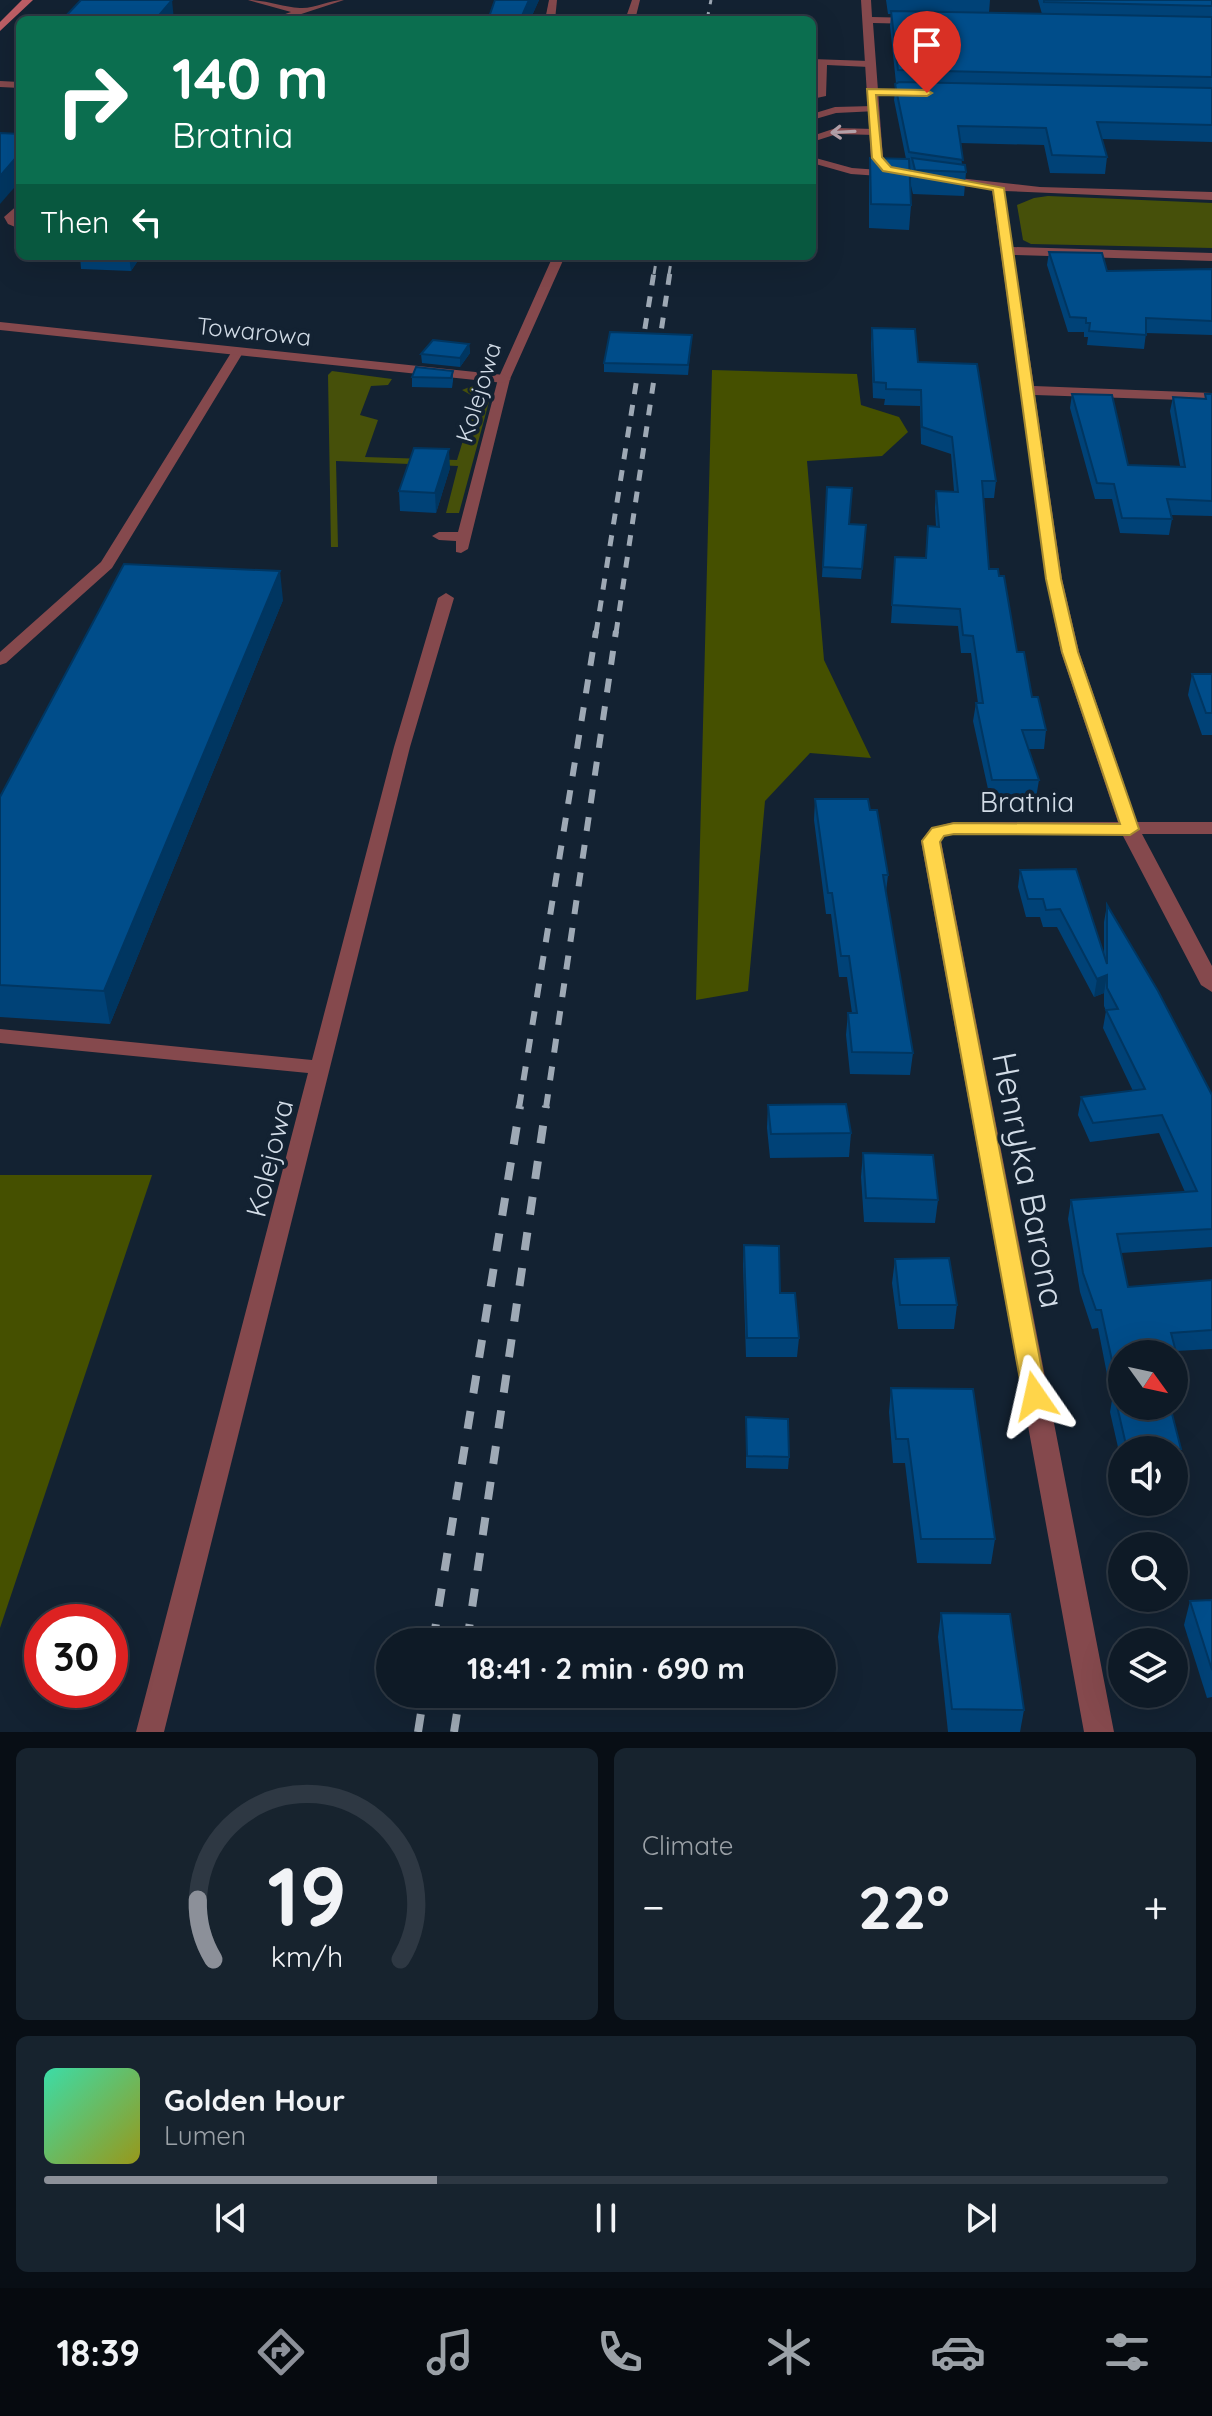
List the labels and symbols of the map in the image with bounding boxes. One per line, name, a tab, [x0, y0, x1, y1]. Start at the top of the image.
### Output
pin	[893, 11, 961, 93]
one-way arrow	[830, 125, 857, 140]
street label: Towarowa	[195, 310, 313, 352]
street label: Kolejowa	[449, 339, 507, 445]
street label: Bratnia	[980, 784, 1074, 819]
street label: Henryka Barona	[983, 1049, 1075, 1311]
street label: Kolejowa	[238, 1096, 300, 1220]
north arrow	[1108, 1340, 1188, 1420]
position arrow	[993, 1354, 1077, 1438]
speed limit sign: 30	[24, 1604, 128, 1708]

